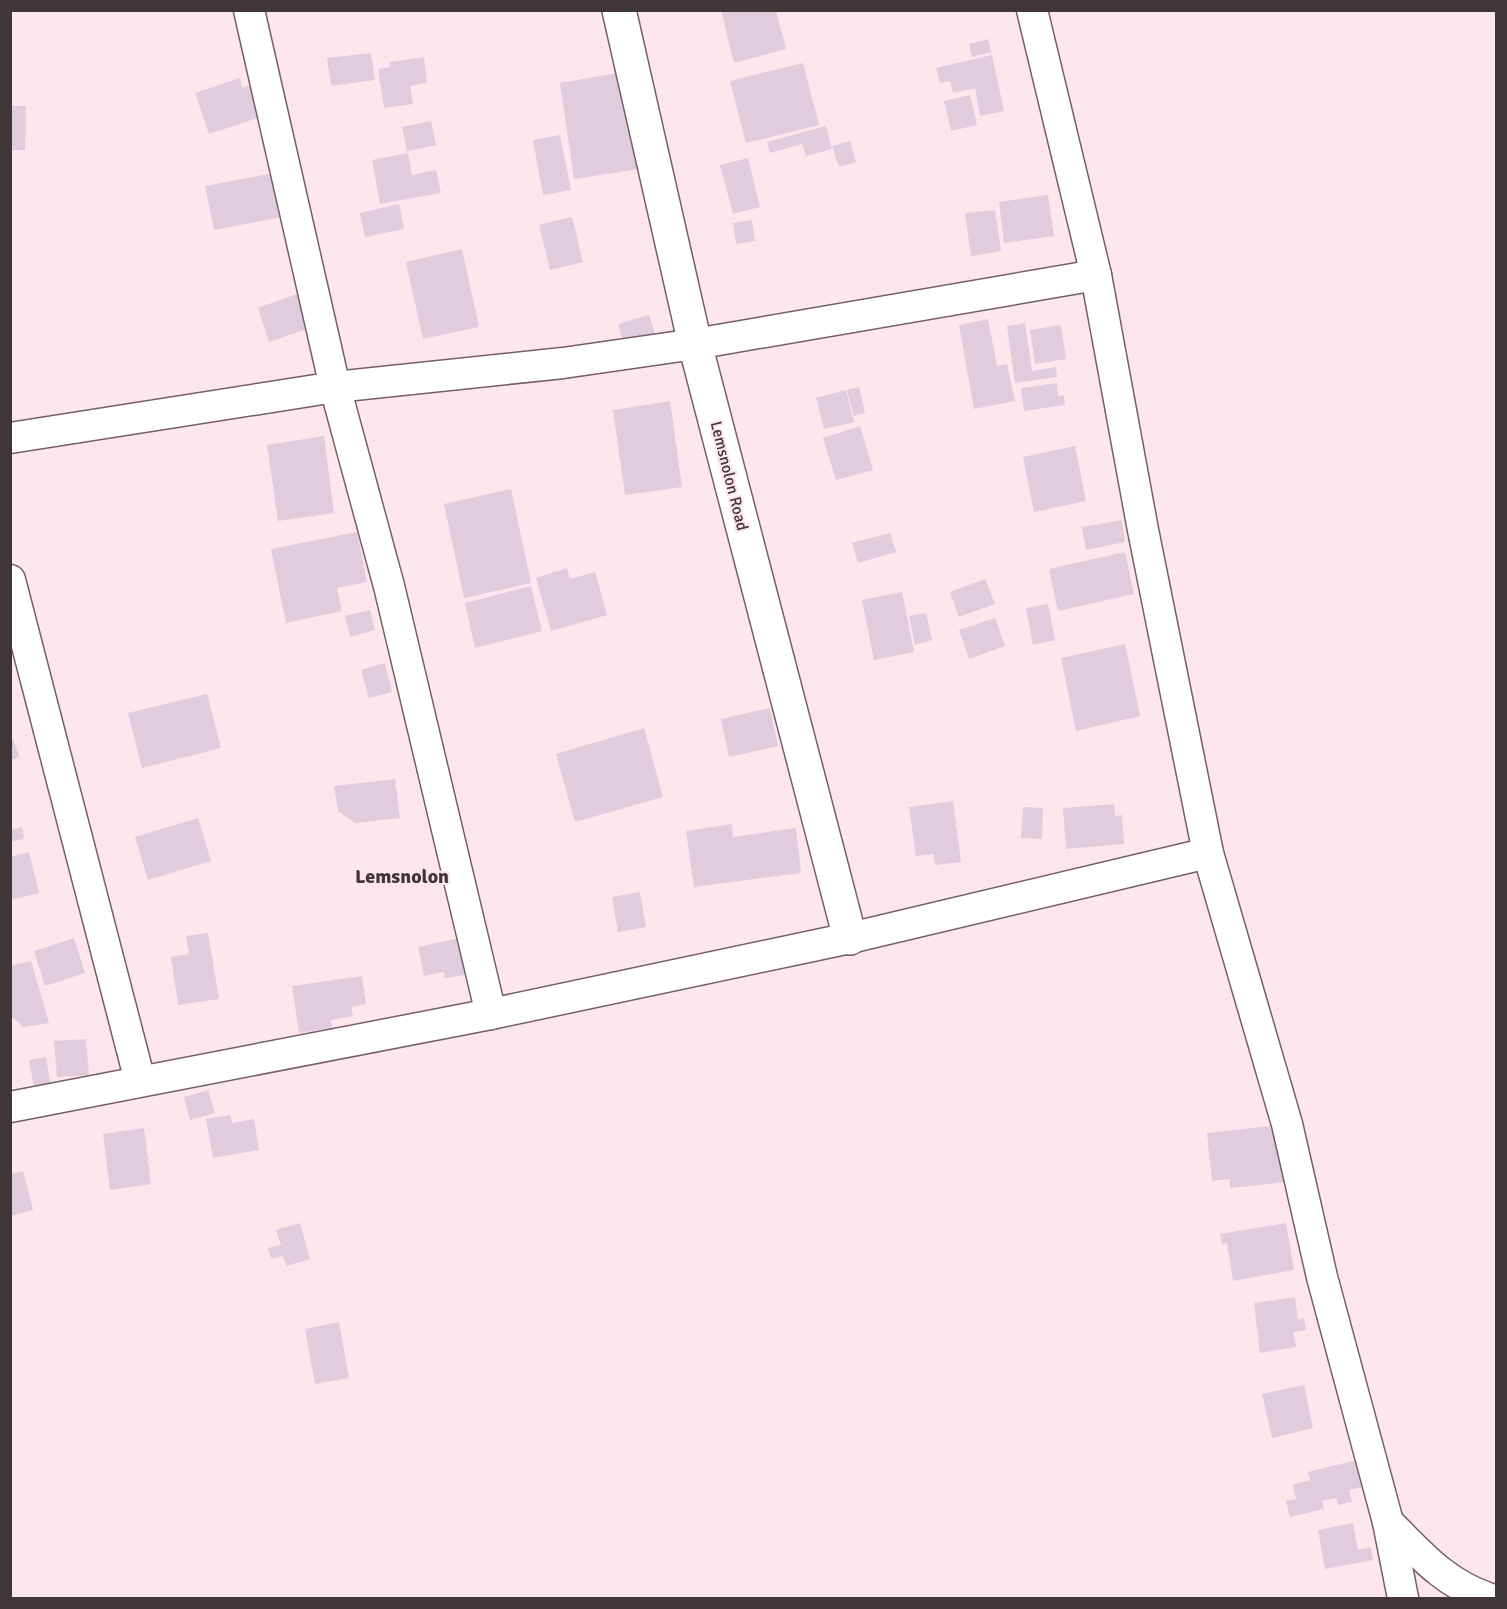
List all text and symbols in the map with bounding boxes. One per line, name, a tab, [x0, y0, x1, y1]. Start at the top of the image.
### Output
street label: Lemsnolon Road	[706, 419, 752, 533]
district label: Lemsnolon	[355, 864, 449, 889]

